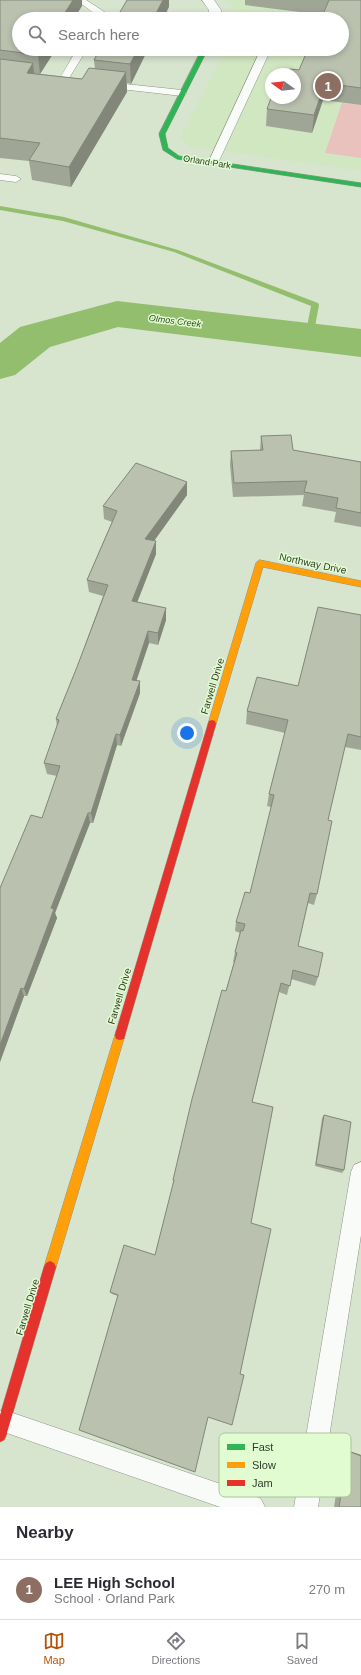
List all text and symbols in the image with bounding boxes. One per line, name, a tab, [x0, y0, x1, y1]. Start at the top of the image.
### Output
search box	[12, 12, 349, 56]
icon: search	[26, 23, 48, 45]
text: Search here	[58, 26, 140, 43]
north arrow	[265, 68, 301, 104]
pin: 1	[315, 71, 341, 101]
street label: Orland Park	[182, 153, 232, 171]
water label: Olmos Creek	[148, 313, 202, 329]
street label: Northway Drive	[278, 551, 348, 576]
street label: Farwell Drive	[199, 656, 226, 716]
your location	[177, 723, 197, 743]
street label: Farwell Drive	[106, 966, 133, 1026]
street label: Farwell Drive	[14, 1277, 41, 1337]
legend	[219, 1433, 351, 1497]
text: Fast	[252, 1441, 273, 1453]
text: Slow	[252, 1459, 276, 1471]
text: Jam	[252, 1477, 273, 1489]
text: Nearby	[16, 1523, 74, 1542]
text: LEE High School	[54, 1574, 175, 1591]
text: 1	[25, 1582, 33, 1597]
text: 270 m	[309, 1582, 345, 1597]
text: School · Orland Park	[54, 1591, 175, 1606]
tab: Map	[43, 1630, 65, 1666]
tab: Directions	[151, 1630, 200, 1666]
tab: Saved	[287, 1630, 318, 1666]

